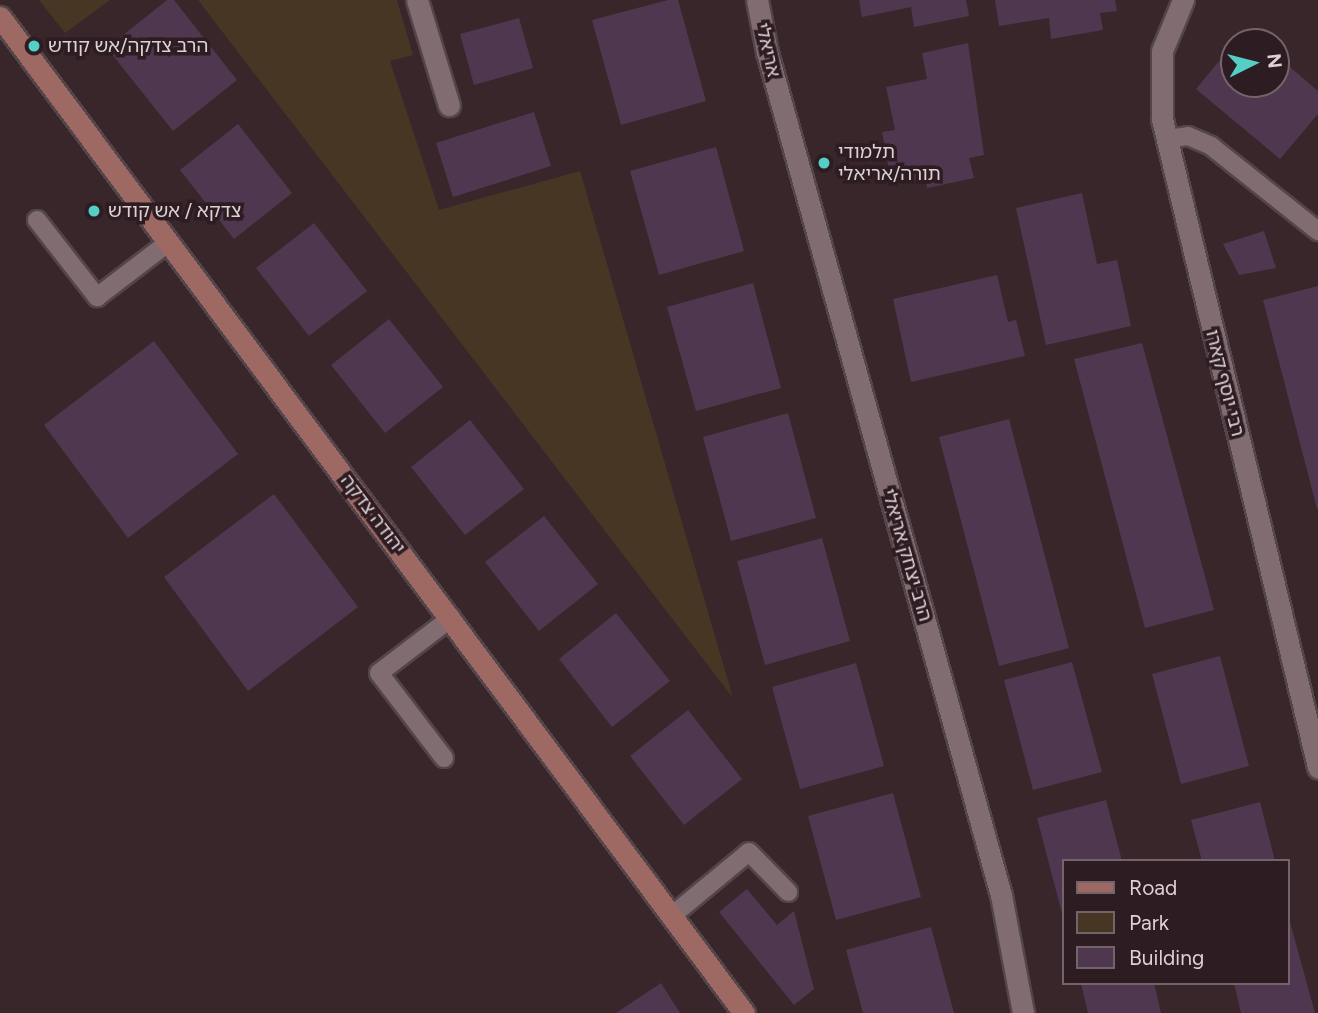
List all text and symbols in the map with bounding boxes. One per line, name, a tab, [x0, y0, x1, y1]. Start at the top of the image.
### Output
street label: אריאלי	[751, 21, 785, 79]
north arrow	[1220, 28, 1290, 98]
place label: הרב צדקה/אש קודש	[48, 35, 208, 57]
marker: הרב צדקה/אש קודש	[26, 38, 42, 54]
text: N	[1262, 52, 1287, 69]
place label: תלמודי תורה/אריאלי	[838, 141, 941, 185]
marker: תלמודי תורה/אריאלי	[816, 155, 832, 171]
place label: צדקא / אש קודש	[108, 200, 241, 222]
marker: צדקא / אש קודש	[86, 203, 102, 219]
street label: רבי יוסף קארו	[1201, 327, 1249, 439]
street label: יהודה צדקה	[336, 470, 410, 558]
street label: הרב יצחק אריאלי	[877, 486, 937, 624]
legend	[1062, 859, 1290, 985]
text: Road	[1129, 875, 1177, 900]
text: Park	[1129, 910, 1169, 935]
text: Building	[1129, 945, 1204, 970]

